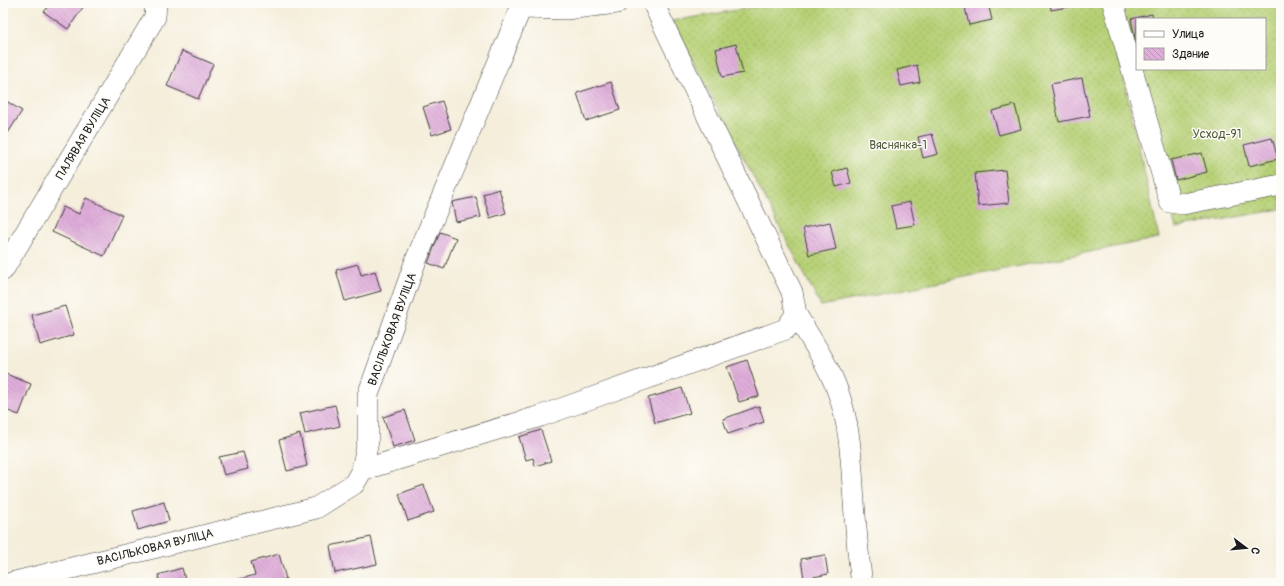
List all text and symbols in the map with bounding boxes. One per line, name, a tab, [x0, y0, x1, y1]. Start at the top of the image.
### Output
legend	[1136, 18, 1266, 70]
text: Улица	[1172, 27, 1204, 42]
text: Здание	[1172, 47, 1209, 62]
street label: ПАЛЯВАЯ ВУЛІЦА	[53, 94, 114, 182]
park label: Усход-91	[1193, 127, 1241, 142]
park label: Вяснянка-1	[869, 138, 927, 153]
street label: ВАСІЛЬКОВАЯ ВУЛІЦА	[365, 270, 420, 388]
street label: ВАСІЛЬКОВАЯ ВУЛІЦА	[95, 526, 215, 569]
north arrow	[1226, 528, 1266, 568]
text: С	[1248, 546, 1262, 556]

